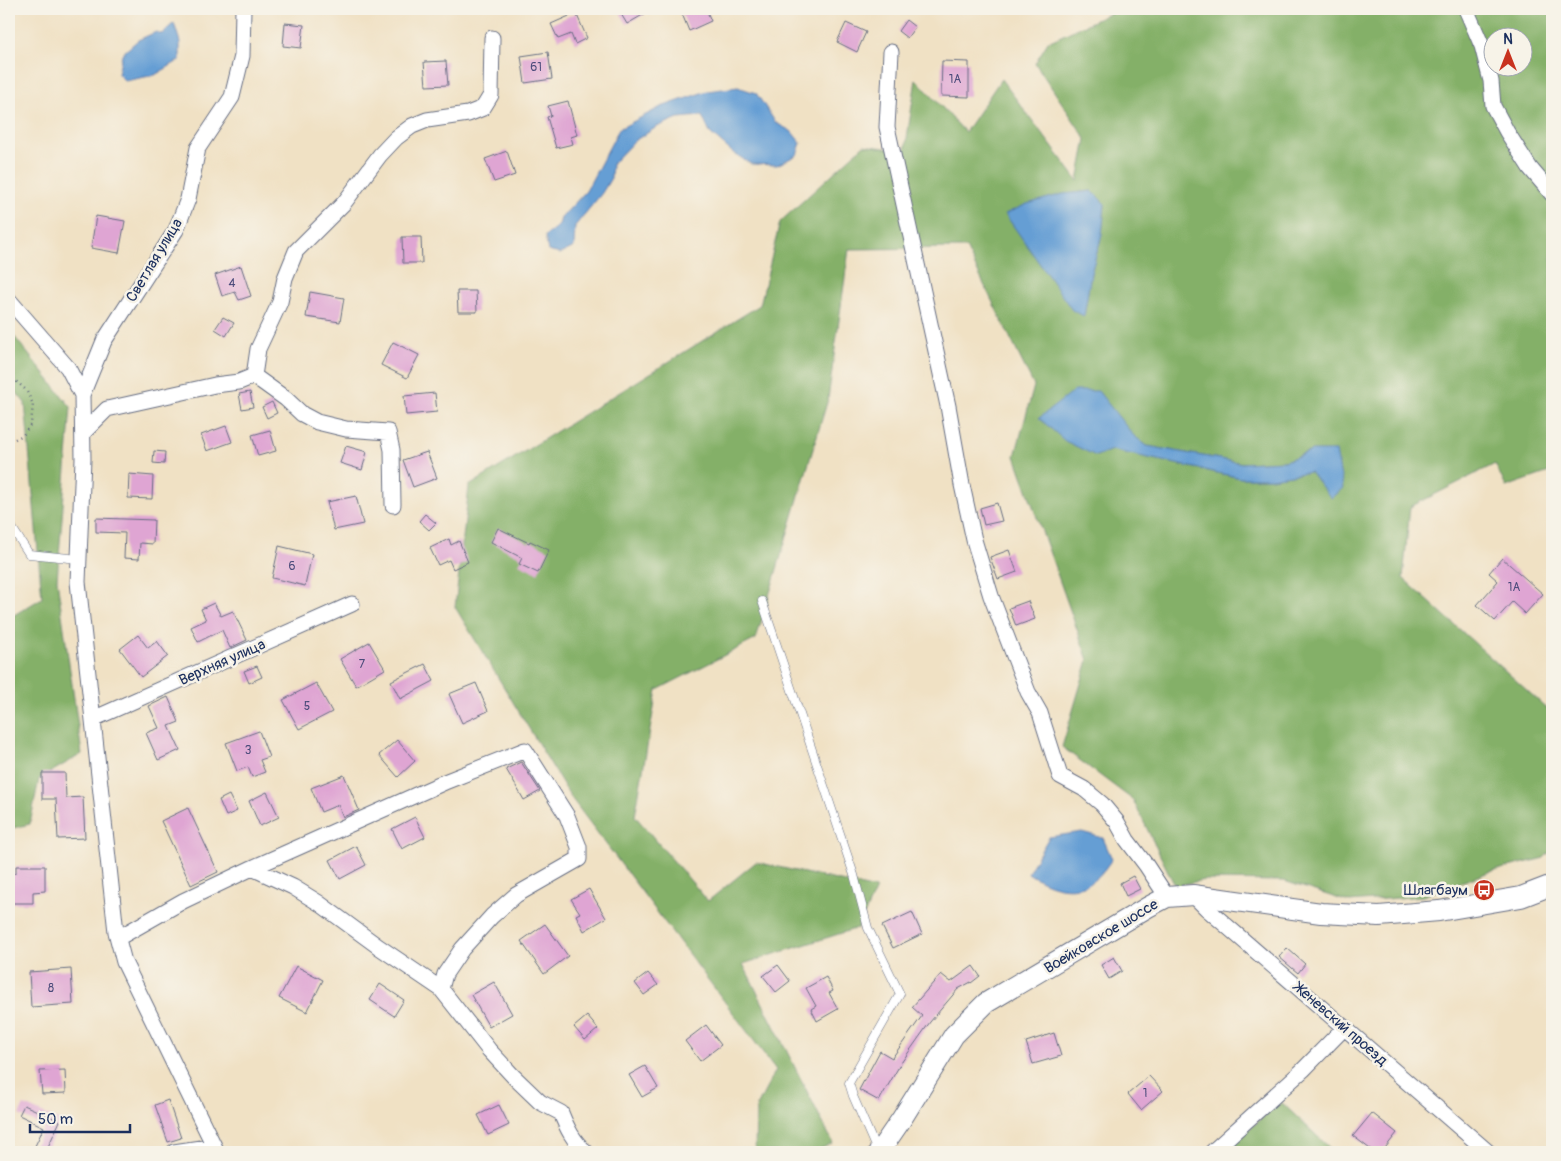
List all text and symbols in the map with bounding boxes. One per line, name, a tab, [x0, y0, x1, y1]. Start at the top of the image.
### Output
north arrow	[1484, 28, 1534, 78]
text: N	[1503, 31, 1513, 48]
house number: 61	[530, 60, 542, 75]
house number: 1А	[949, 72, 961, 87]
street label: Светлая улица	[122, 215, 187, 305]
house number: 4	[229, 276, 236, 291]
house number: 6	[289, 559, 296, 574]
house number: 1А	[1508, 580, 1520, 595]
street label: Верхняя улица	[176, 635, 268, 690]
house number: 7	[359, 657, 366, 672]
house number: 5	[304, 699, 310, 714]
house number: 3	[245, 743, 252, 758]
bus stop icon: Шлагбаум	[1472, 878, 1496, 902]
place label: Шлагбаум	[1404, 881, 1468, 900]
street label: Воейковское шоссе	[1041, 895, 1162, 978]
street label: Женевский проезд	[1289, 977, 1391, 1070]
house number: 8	[48, 981, 54, 996]
house number: 1	[1143, 1086, 1147, 1101]
scale bar	[30, 1101, 130, 1133]
text: 50 m	[38, 1110, 73, 1129]

